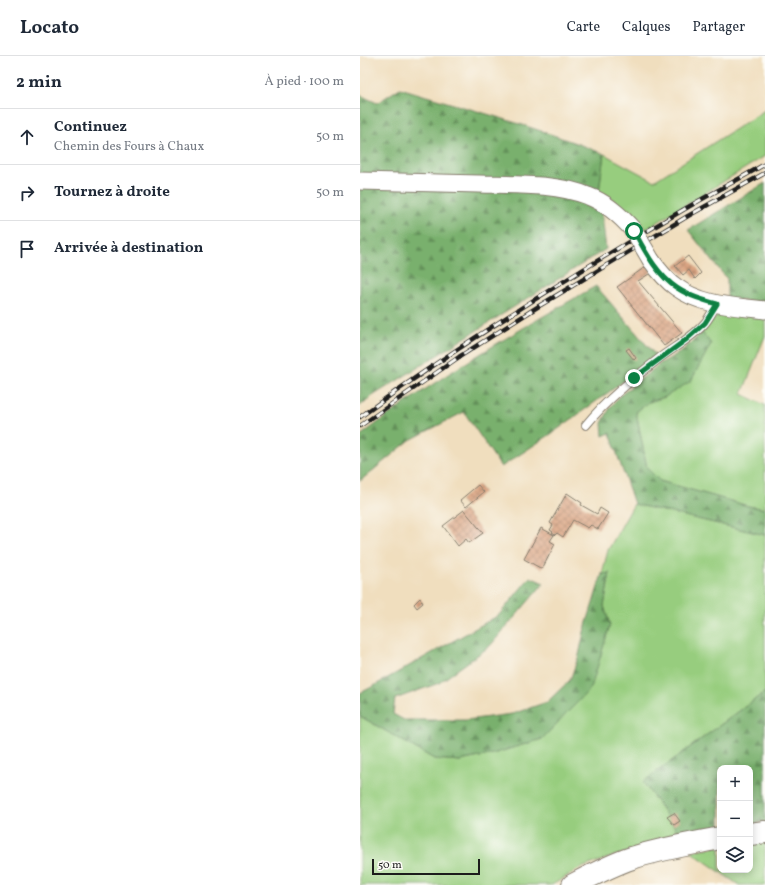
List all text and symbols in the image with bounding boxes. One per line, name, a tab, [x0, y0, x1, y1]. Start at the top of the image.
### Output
text: Locato	[20, 15, 79, 41]
text: Carte	[567, 18, 600, 37]
text: Calques	[622, 18, 670, 37]
text: Partager	[692, 18, 745, 37]
text: 2 min	[16, 71, 62, 94]
text: À pied · 100 m	[265, 73, 344, 91]
text: Continuez	[54, 117, 127, 138]
icon: ahead	[16, 126, 38, 148]
text: 50 m	[316, 128, 344, 146]
text: Chemin des Fours à Chaux	[54, 138, 204, 156]
icon: right	[16, 182, 38, 204]
text: Tournez à droite	[54, 182, 170, 203]
text: 50 m	[316, 184, 344, 202]
route start	[625, 222, 643, 240]
icon: arrive	[16, 238, 38, 260]
text: Arrivée à destination	[54, 238, 203, 259]
route end	[625, 369, 643, 387]
map controls	[717, 765, 753, 873]
button: +	[717, 765, 753, 801]
button: −	[717, 801, 753, 837]
button: layers	[717, 837, 753, 873]
scale bar	[372, 857, 480, 876]
text: 50 m	[378, 858, 402, 873]

